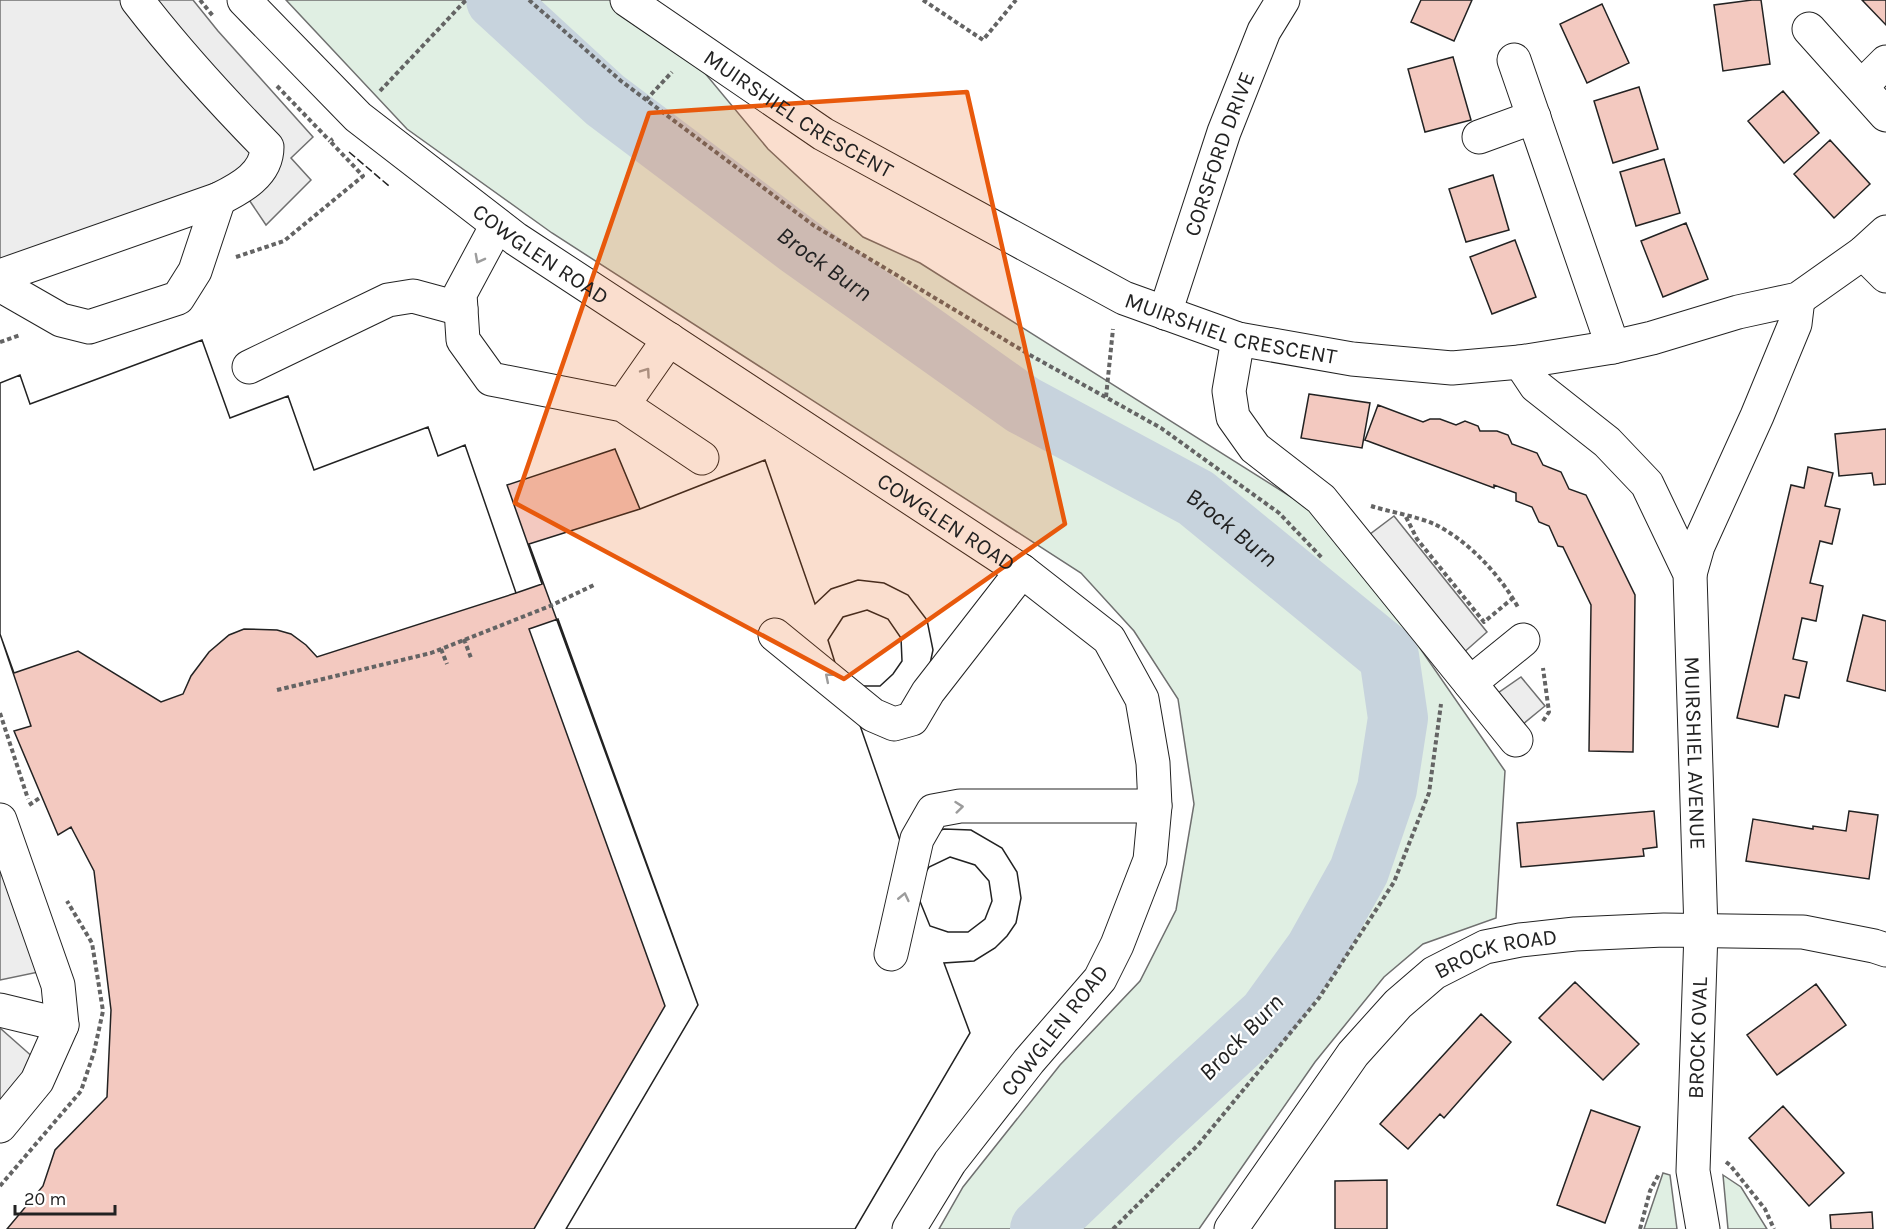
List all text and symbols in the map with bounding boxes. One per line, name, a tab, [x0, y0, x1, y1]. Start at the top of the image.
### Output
street label: MUIRSHIEL CRESCENT	[699, 44, 897, 184]
street label: CORSFORD DRIVE	[1179, 68, 1261, 240]
street label: COWGLEN ROAD	[467, 199, 613, 310]
water label: Brock Burn	[772, 221, 877, 307]
one-way arrow	[475, 253, 486, 264]
street label: MUIRSHIEL CRESCENT	[1121, 287, 1339, 370]
one-way arrow	[639, 367, 650, 378]
street label: COWGLEN ROAD	[872, 468, 1020, 577]
water label: Brock Burn	[1182, 482, 1283, 573]
street label: MUIRSHIEL AVENUE	[1679, 656, 1710, 850]
one-way arrow	[824, 674, 835, 685]
one-way arrow	[954, 801, 964, 814]
one-way arrow	[897, 892, 910, 902]
street label: BROCK ROAD	[1430, 924, 1558, 985]
street label: COWGLEN ROAD	[996, 960, 1114, 1101]
street label: BROCK OVAL	[1683, 976, 1713, 1099]
water label: Brock Burn	[1193, 988, 1289, 1086]
scale bar	[15, 1178, 116, 1216]
text: 20 m	[24, 1188, 66, 1210]

